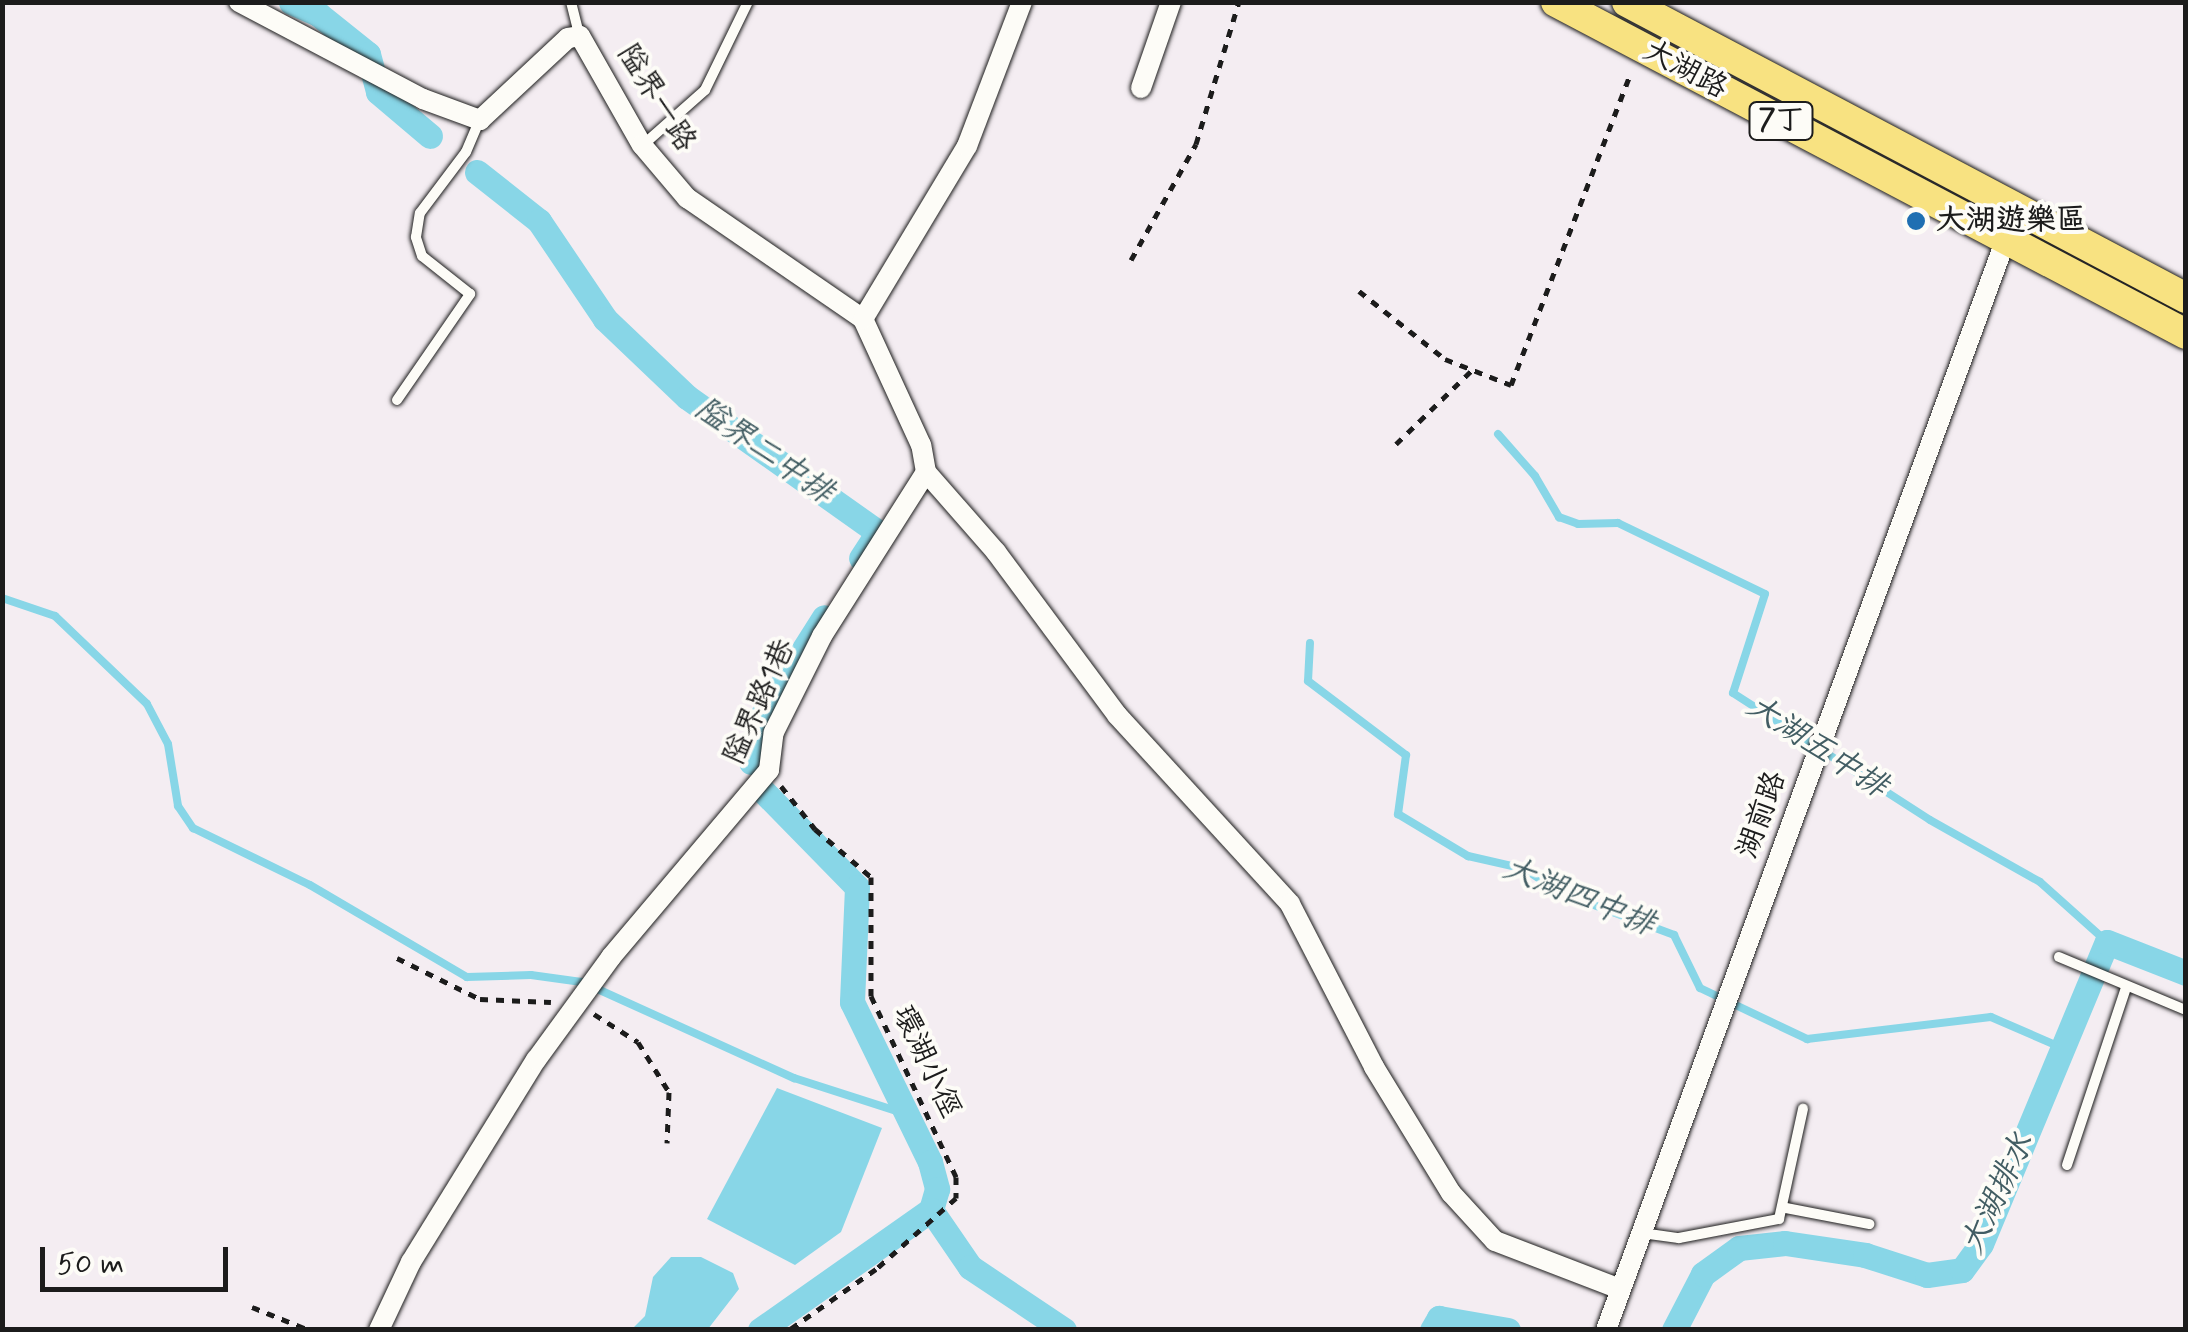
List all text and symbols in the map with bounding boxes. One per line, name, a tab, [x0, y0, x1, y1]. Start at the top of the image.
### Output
street label: 大湖路	[1637, 33, 1733, 107]
street label: 隘界一路	[609, 38, 703, 158]
road number: 7丁	[1748, 98, 1814, 144]
place label: 大湖遊樂區	[1936, 203, 2086, 239]
marker: 大湖遊樂區	[1905, 210, 1927, 232]
water label: 隘界二中排	[687, 389, 841, 513]
street label: 隘界路1巷	[716, 634, 804, 770]
water label: 大湖五中排	[1739, 687, 1895, 807]
street label: 湖前路	[1730, 767, 1794, 863]
water label: 大湖四中排	[1498, 849, 1660, 945]
street label: 環湖小徑	[884, 1000, 968, 1124]
water label: 大湖排水	[1954, 1128, 2042, 1260]
scale bar	[45, 1227, 232, 1289]
text: 50 m	[57, 1245, 124, 1284]

